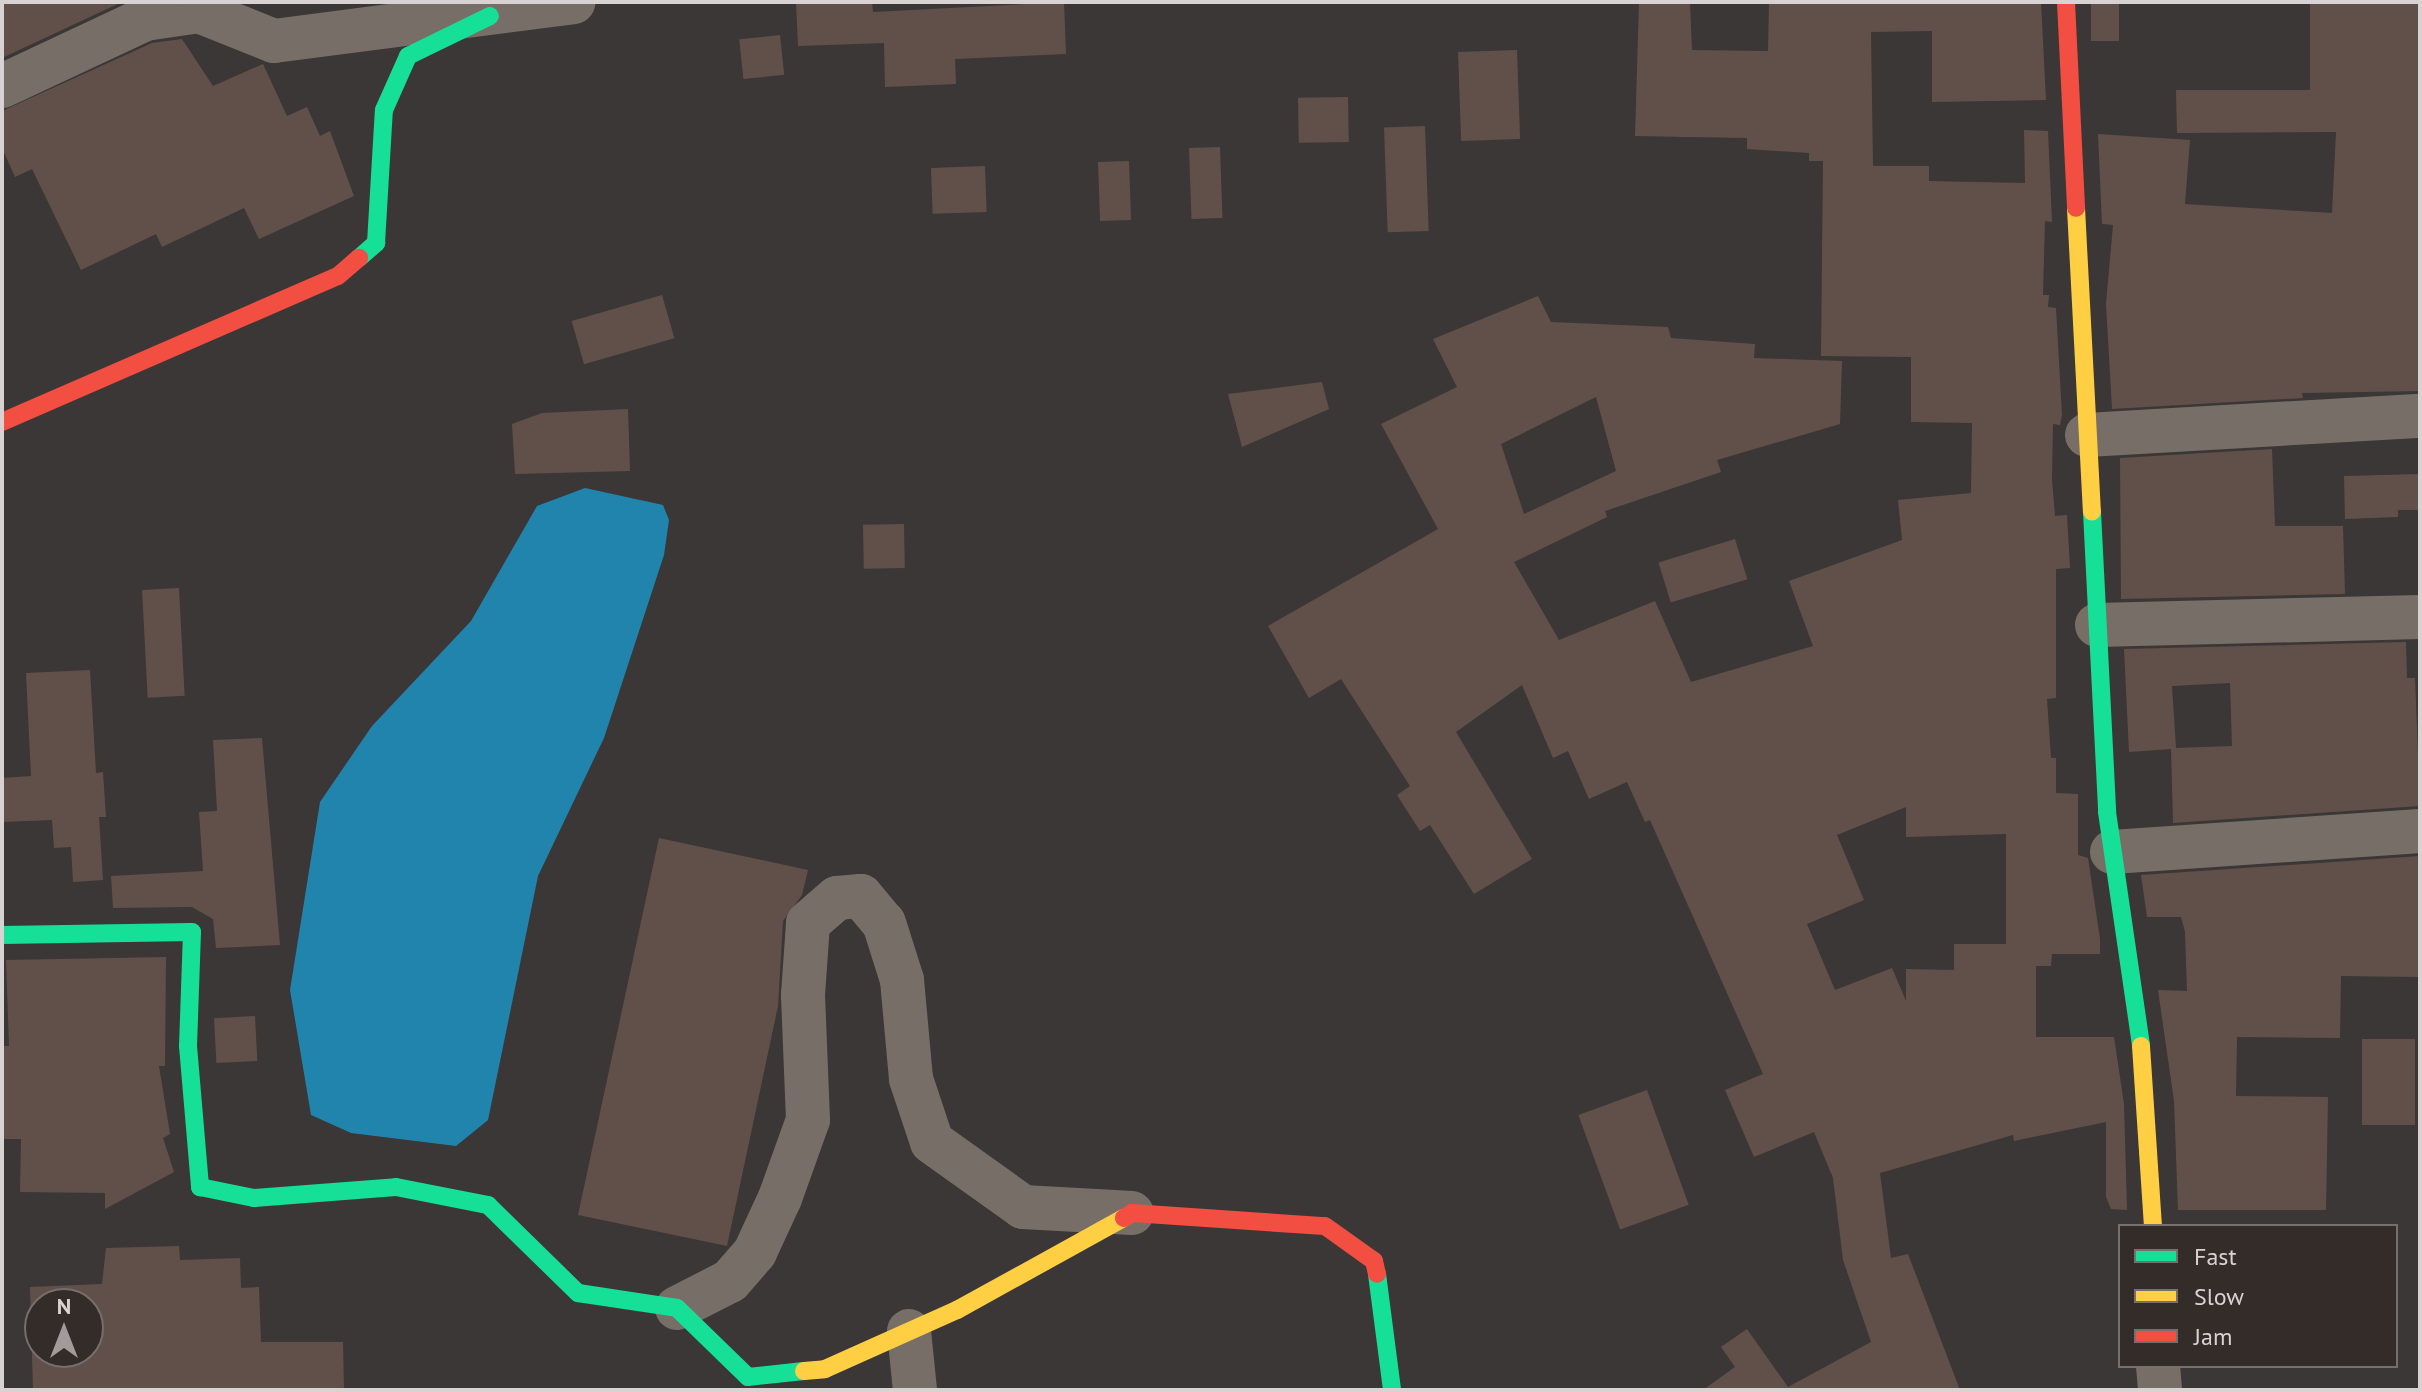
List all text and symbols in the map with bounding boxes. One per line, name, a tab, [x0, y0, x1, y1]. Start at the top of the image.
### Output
legend	[2118, 1224, 2398, 1368]
text: Fast	[2194, 1241, 2237, 1272]
text: Slow	[2194, 1281, 2244, 1312]
north arrow	[24, 1288, 104, 1368]
text: N	[57, 1292, 71, 1320]
text: Jam	[2194, 1321, 2232, 1352]

